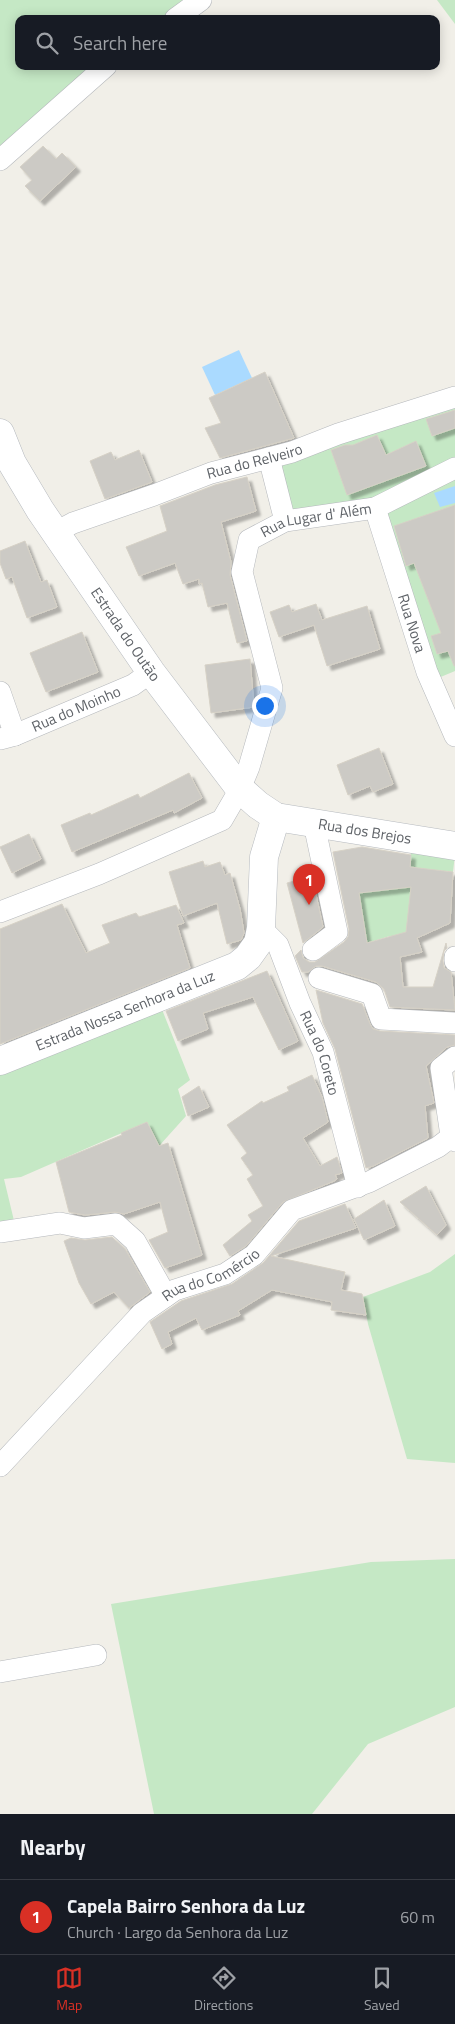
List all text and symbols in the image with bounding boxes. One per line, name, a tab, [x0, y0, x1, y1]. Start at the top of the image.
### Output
search box	[15, 15, 440, 70]
text: Search here	[73, 28, 167, 57]
icon: search	[33, 29, 61, 57]
street label: Rua do Relveiro	[204, 437, 306, 485]
street label: Rua Lugar d' Além	[256, 497, 373, 543]
street label: Estrada do Outão	[85, 582, 166, 686]
street label: Rua Nova	[392, 591, 432, 656]
street label: Rua do Moinho	[28, 679, 124, 738]
your location	[252, 693, 278, 719]
street label: Rua dos Brejos	[316, 812, 413, 850]
pin: 1	[293, 864, 325, 905]
street label: Estrada Nossa Senhora da Luz	[32, 964, 218, 1057]
street label: Rua do Coreto	[294, 1006, 346, 1098]
street label: Rua do Comércio	[157, 1243, 266, 1307]
text: Nearby	[20, 1831, 85, 1863]
text: Capela Bairro Senhora da Luz	[67, 1891, 305, 1920]
text: 1	[32, 1905, 40, 1929]
text: 60 m	[400, 1905, 435, 1929]
text: Church · Largo da Senhora da Luz	[67, 1920, 288, 1944]
tab: Map	[55, 1964, 83, 2015]
tab: Directions	[194, 1964, 253, 2015]
tab: Saved	[364, 1964, 400, 2015]

